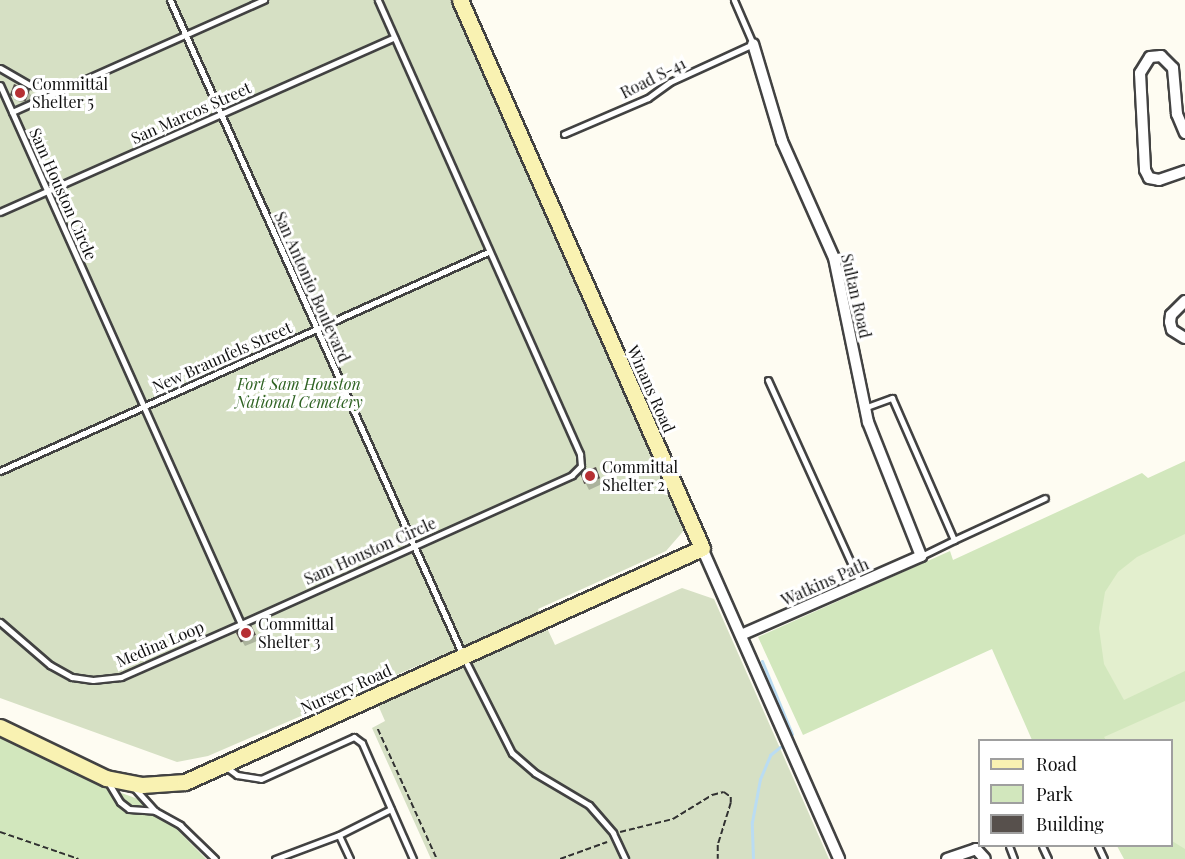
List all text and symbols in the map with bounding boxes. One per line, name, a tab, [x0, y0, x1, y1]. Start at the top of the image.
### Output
street label: Road S-41	[617, 53, 689, 103]
place label: Committal Shelter 5	[32, 74, 108, 112]
street label: San Marcos Street	[128, 78, 254, 148]
marker: Committal Shelter 5	[13, 86, 27, 100]
street label: Sam Houston Circle	[25, 125, 101, 263]
street label: San Antonio Boulevard	[270, 208, 354, 366]
street label: Sultan Road	[837, 252, 875, 340]
street label: New Braunfels Street	[149, 318, 295, 396]
street label: Winans Road	[623, 342, 679, 436]
park label: Fort Sam Houston National Cemetery	[235, 374, 363, 412]
place label: Committal Shelter 2	[602, 457, 678, 495]
marker: Committal Shelter 2	[583, 469, 597, 483]
street label: Sam Houston Circle	[301, 513, 439, 589]
street label: Watkins Path	[778, 554, 872, 610]
place label: Committal Shelter 3	[258, 614, 334, 652]
street label: Medina Loop	[113, 617, 207, 671]
marker: Committal Shelter 3	[239, 626, 253, 640]
street label: Nursery Road	[297, 660, 395, 718]
legend	[978, 739, 1173, 847]
text: Road	[1036, 752, 1077, 776]
text: Park	[1036, 782, 1073, 806]
text: Building	[1036, 812, 1104, 836]

